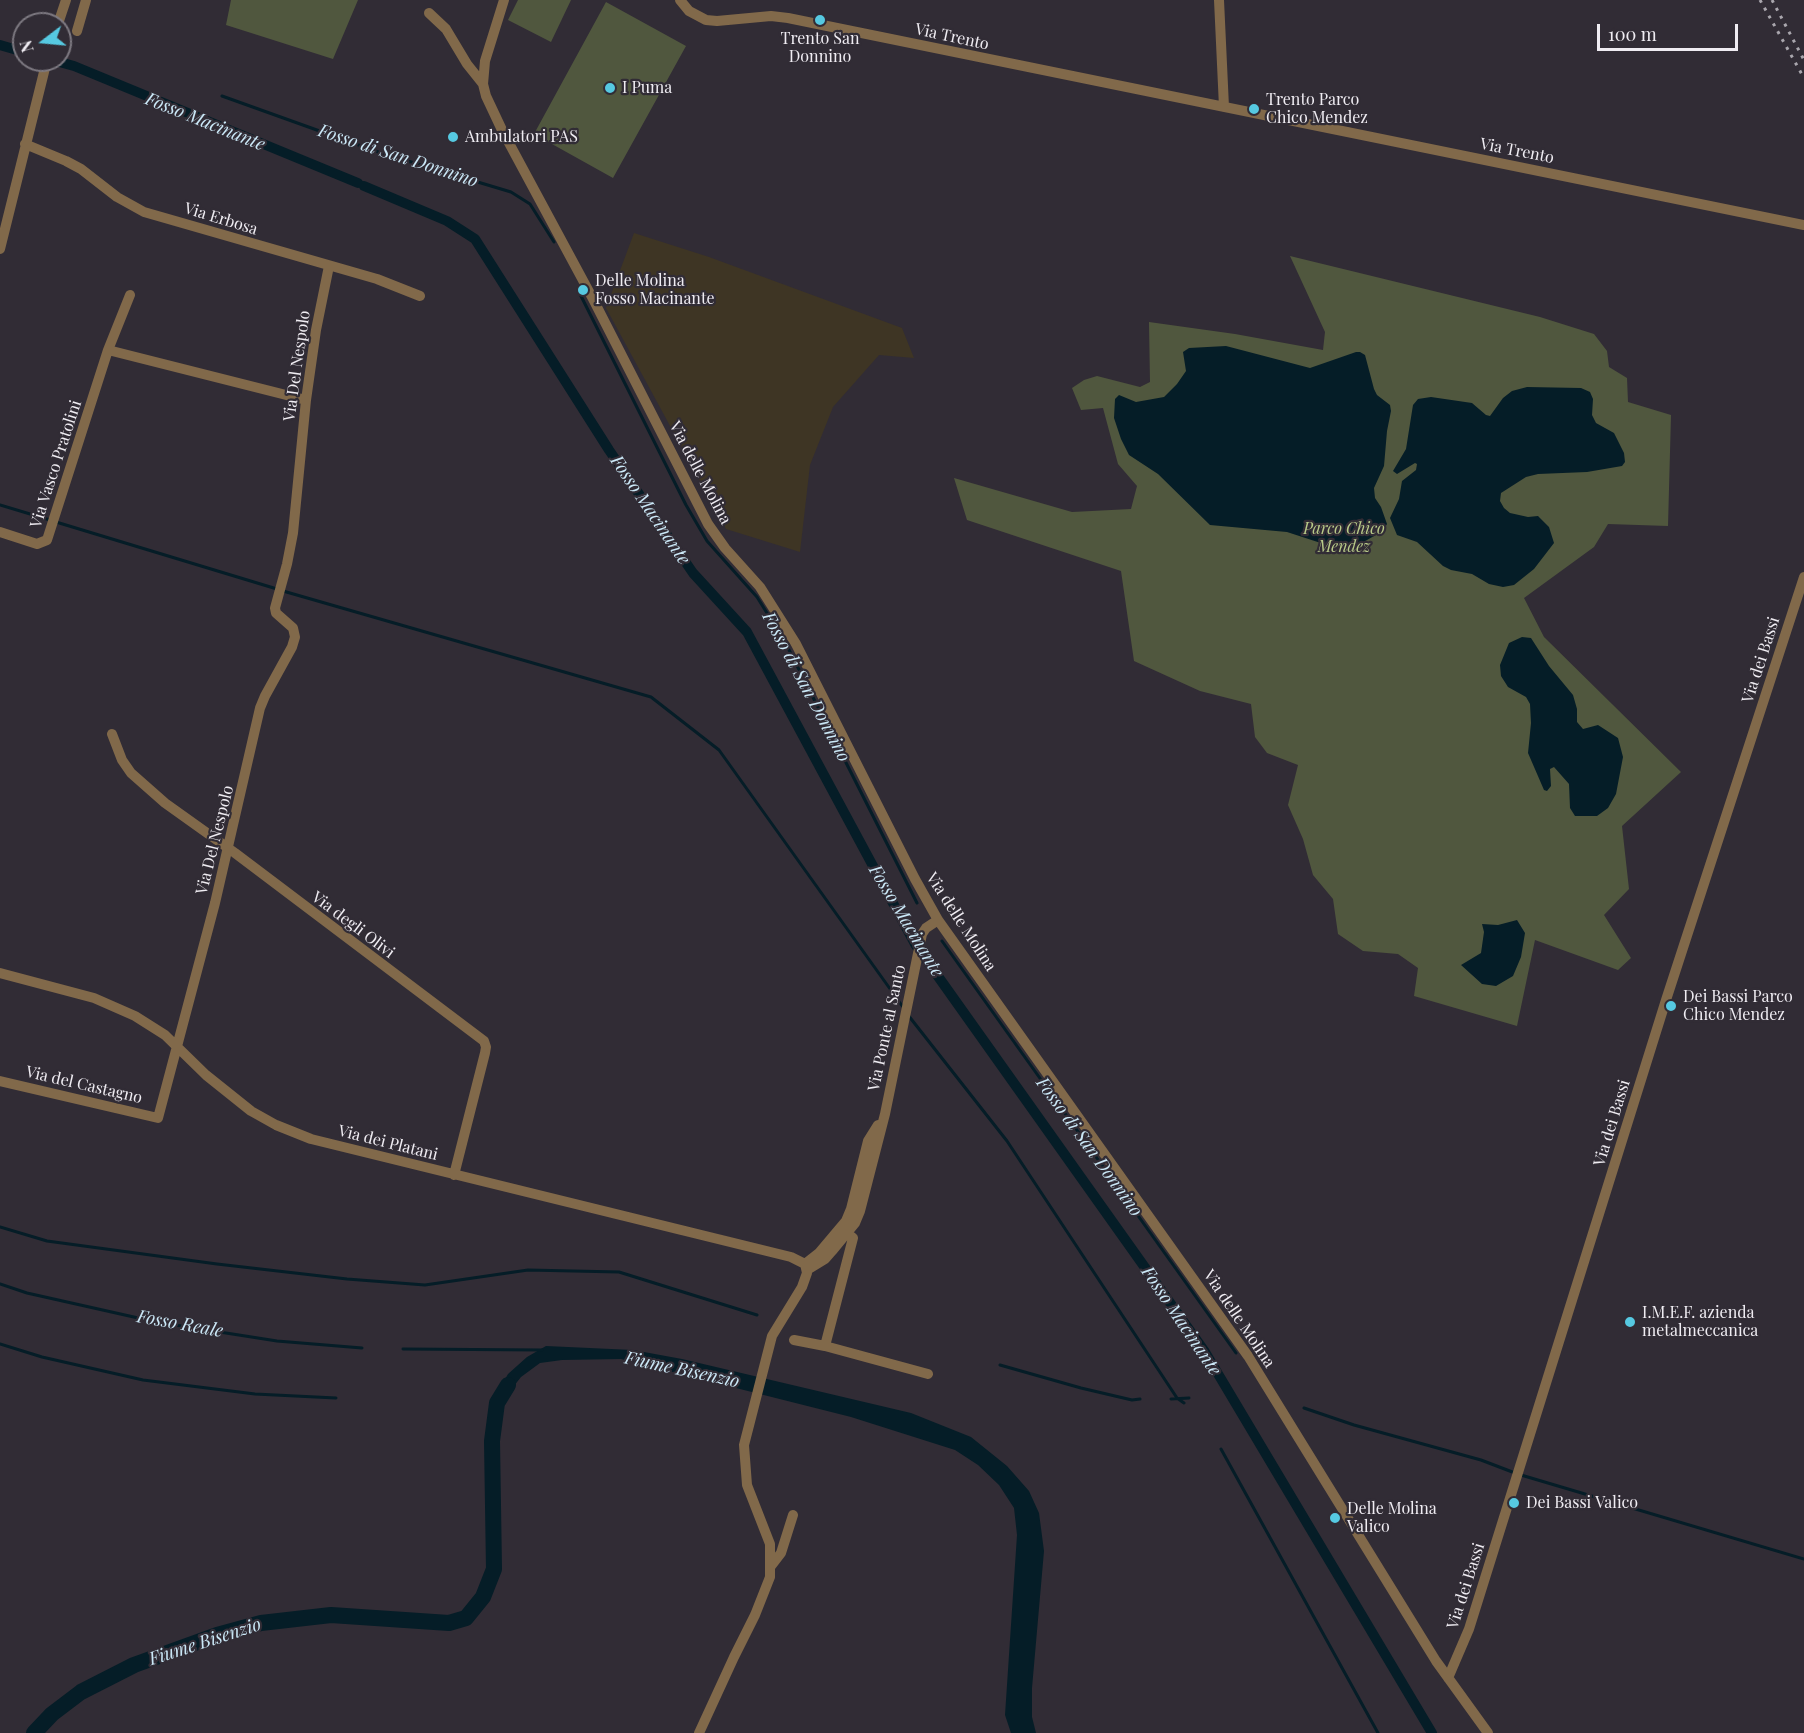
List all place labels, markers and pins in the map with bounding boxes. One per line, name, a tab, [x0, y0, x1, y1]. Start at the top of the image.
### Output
marker: Trento San Donnino	[813, 13, 827, 27]
place label: Trento San Donnino	[781, 29, 859, 67]
place label: I Puma	[622, 78, 672, 98]
marker: I Puma	[603, 81, 617, 95]
place label: Trento Parco Chico Mendez	[1266, 90, 1368, 128]
marker: Trento Parco Chico Mendez	[1247, 102, 1261, 116]
place label: Ambulatori PAS	[465, 127, 578, 147]
marker: Ambulatori PAS	[446, 130, 460, 144]
place label: Delle Molina Fosso Macinante	[595, 271, 715, 309]
marker: Delle Molina Fosso Macinante	[576, 283, 590, 297]
place label: Dei Bassi Parco Chico Mendez	[1683, 987, 1793, 1025]
marker: Dei Bassi Parco Chico Mendez	[1664, 999, 1678, 1013]
place label: I.M.E.F. azienda metalmeccanica	[1642, 1303, 1758, 1341]
marker: I.M.E.F. azienda metalmeccanica	[1623, 1315, 1637, 1329]
place label: Dei Bassi Valico	[1526, 1493, 1638, 1513]
marker: Dei Bassi Valico	[1507, 1496, 1521, 1510]
place label: Delle Molina Valico	[1347, 1499, 1437, 1537]
marker: Delle Molina Valico	[1328, 1511, 1342, 1525]

